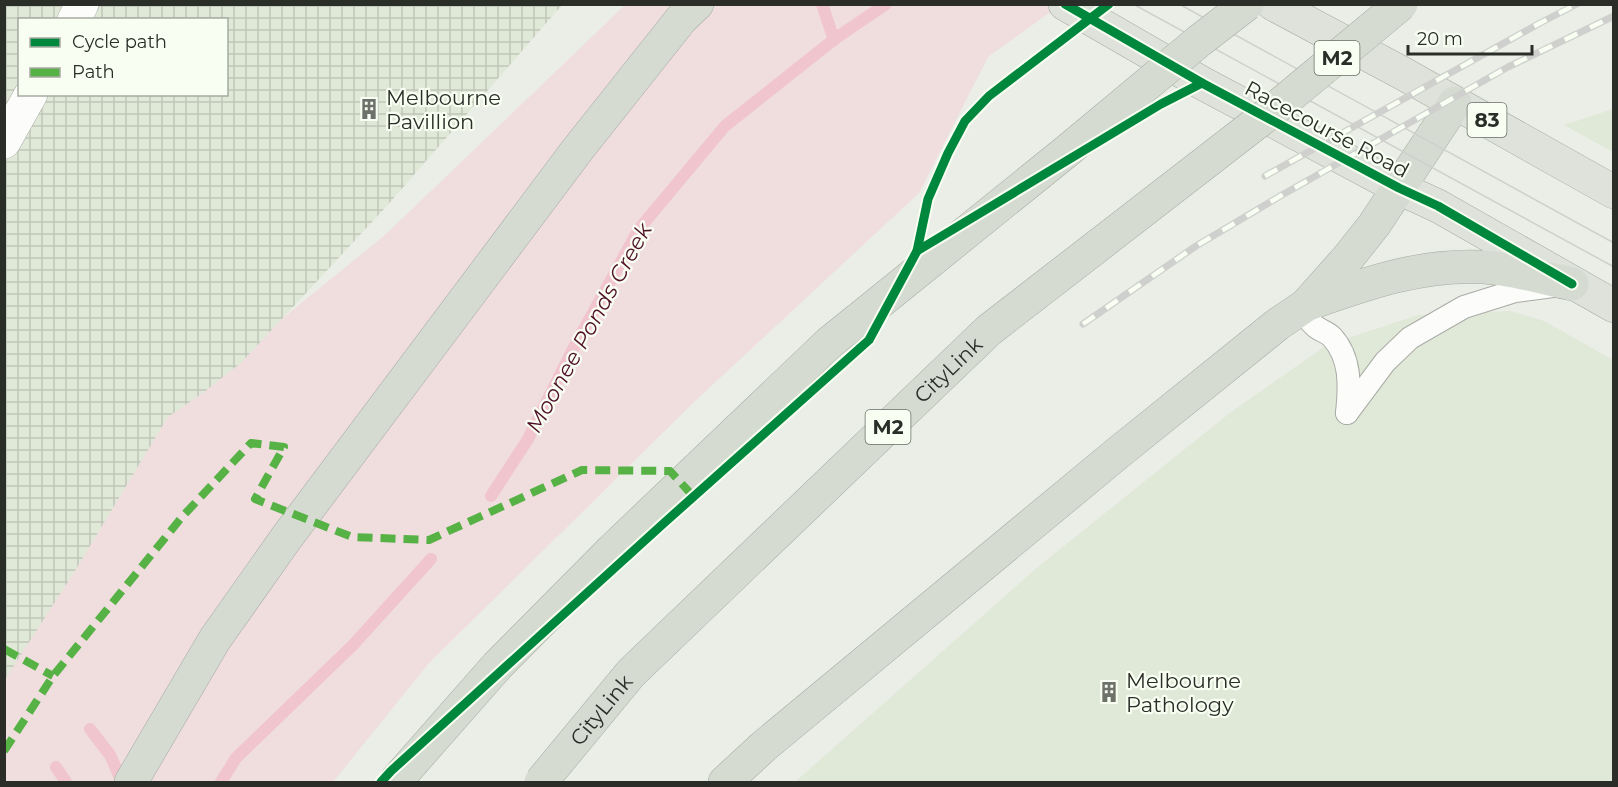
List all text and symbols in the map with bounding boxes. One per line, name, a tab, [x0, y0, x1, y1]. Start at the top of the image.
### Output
legend	[18, 18, 228, 96]
scale bar	[1408, 18, 1532, 56]
text: 20 m	[1417, 28, 1463, 50]
text: Cycle path	[72, 31, 167, 53]
road number: M2	[1314, 41, 1360, 75]
text: Path	[72, 61, 115, 83]
street label: Racecourse Road	[1241, 75, 1413, 183]
place label: Melbourne Pavillion	[386, 85, 501, 134]
building icon: Melbourne Pavillion	[357, 97, 381, 121]
road number: 83	[1468, 103, 1506, 137]
water label: Moonee Ponds Creek	[520, 218, 658, 437]
street label: CityLink	[909, 331, 987, 408]
road number: M2	[866, 410, 910, 444]
place label: Melbourne Pathology	[1126, 668, 1241, 717]
street label: CityLink	[564, 669, 638, 750]
building icon: Melbourne Pathology	[1097, 680, 1121, 704]

